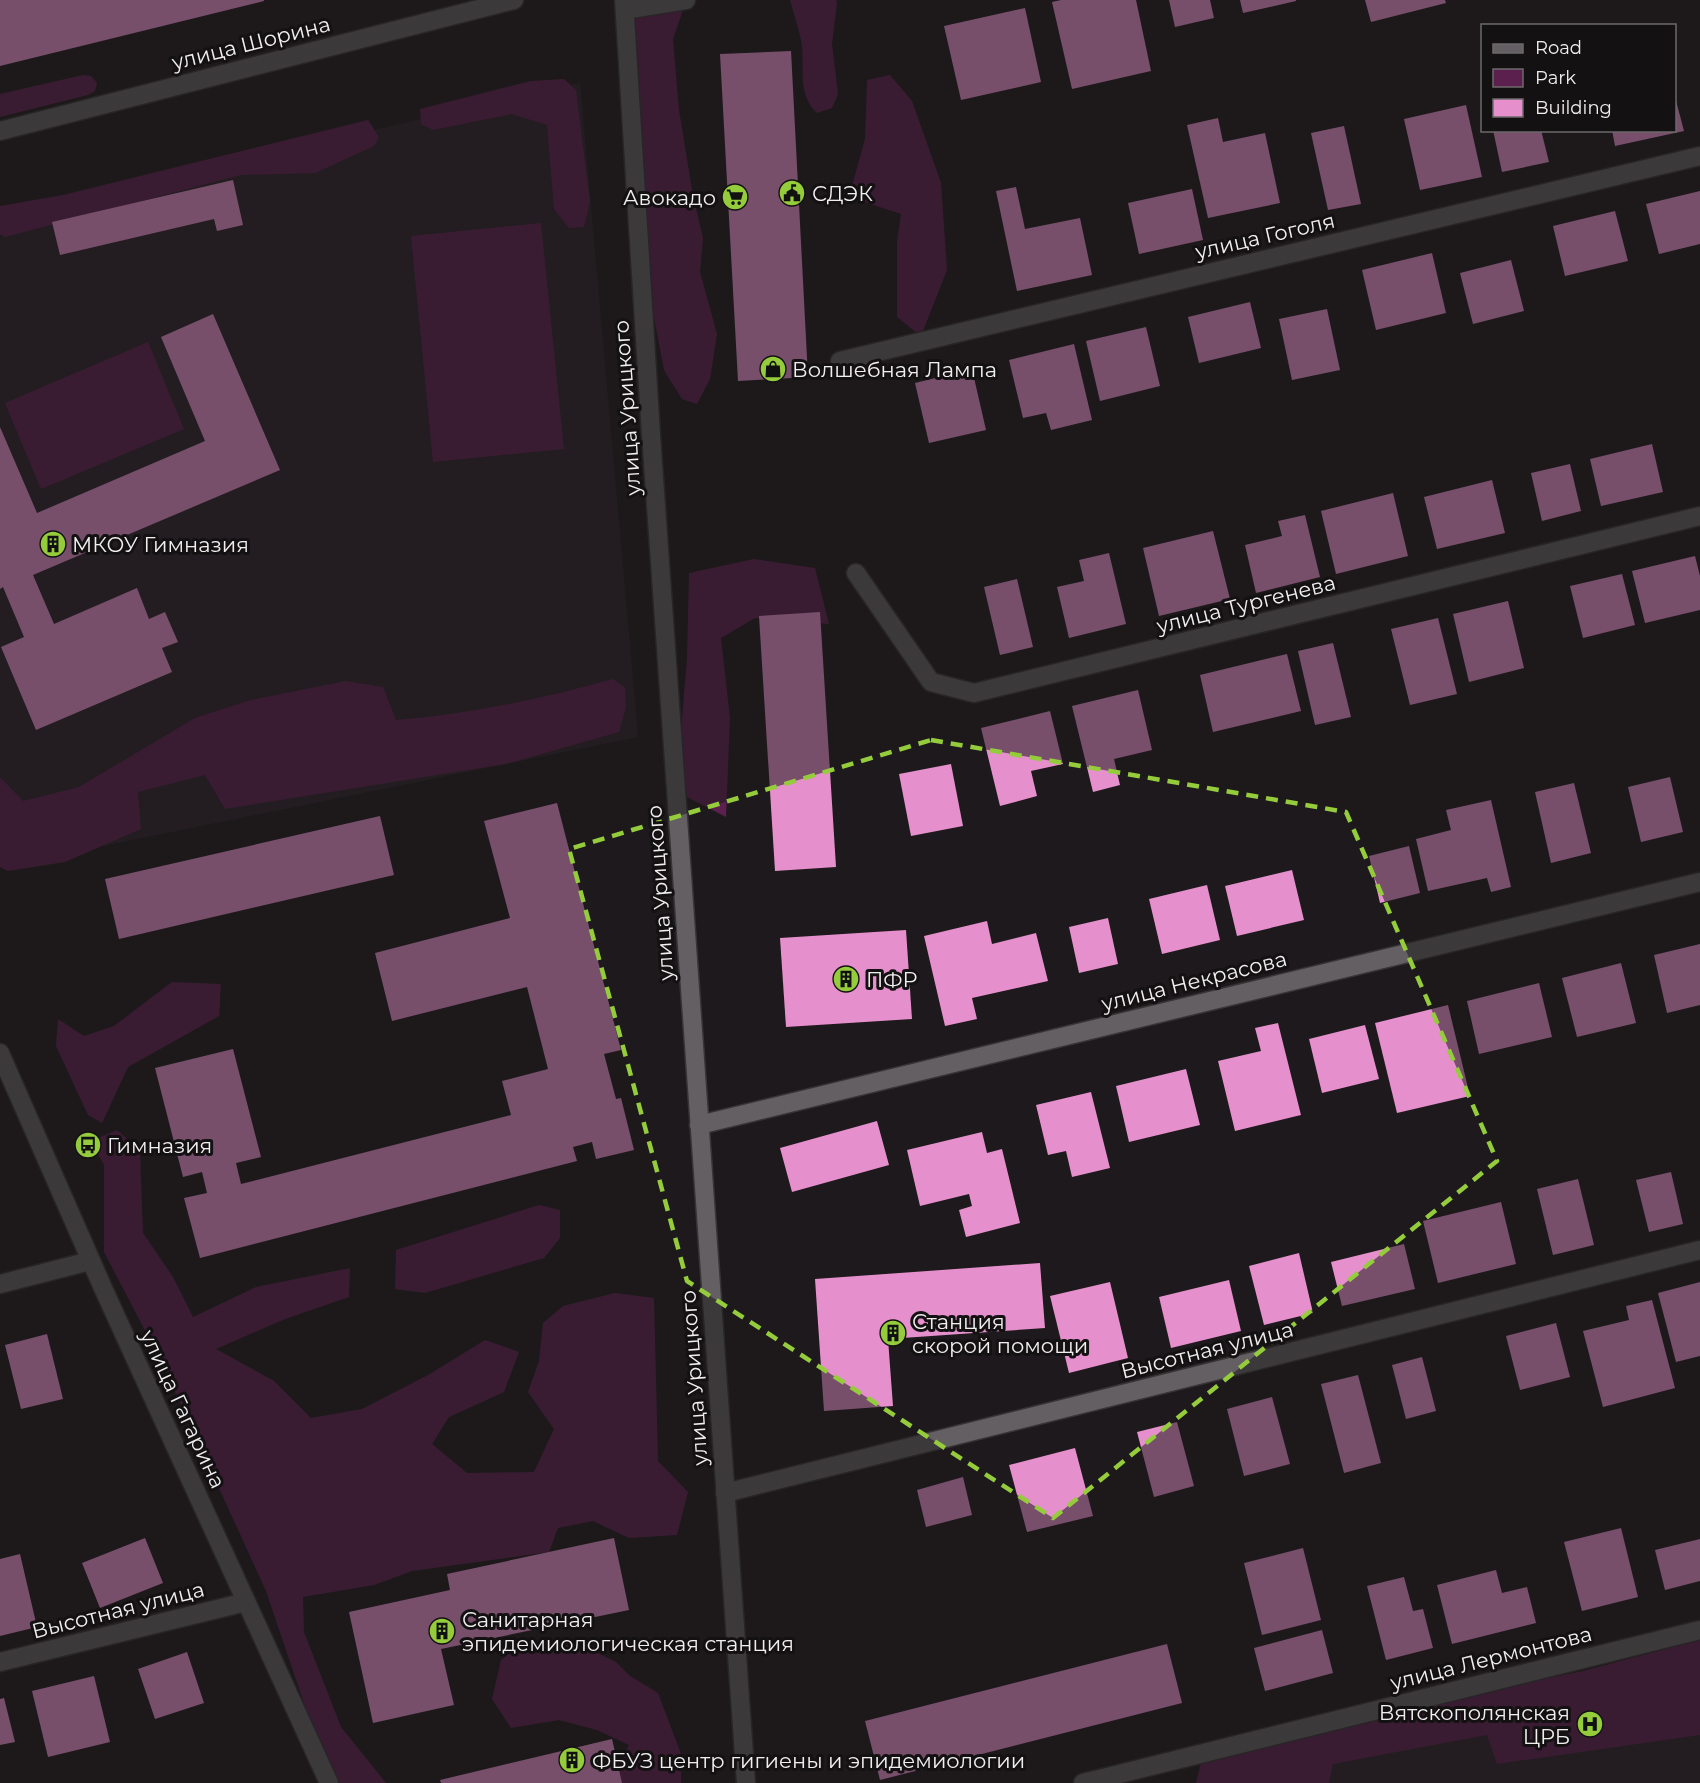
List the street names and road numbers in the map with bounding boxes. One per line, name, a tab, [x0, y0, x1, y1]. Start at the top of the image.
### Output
street label: улица Шорина	[168, 11, 333, 75]
street label: улица Гоголя	[1192, 208, 1337, 264]
street label: улица Урицкого	[608, 319, 646, 498]
street label: улица Тургенева	[1153, 570, 1338, 639]
street label: улица Урицкого	[641, 804, 679, 983]
street label: улица Некрасова	[1098, 946, 1289, 1016]
street label: улица Урицкого	[675, 1289, 713, 1468]
street label: Высотная улица	[1118, 1316, 1296, 1384]
street label: улица Гагарина	[135, 1325, 231, 1492]
street label: Высотная улица	[29, 1576, 207, 1644]
street label: улица Лермонтова	[1387, 1621, 1594, 1695]

